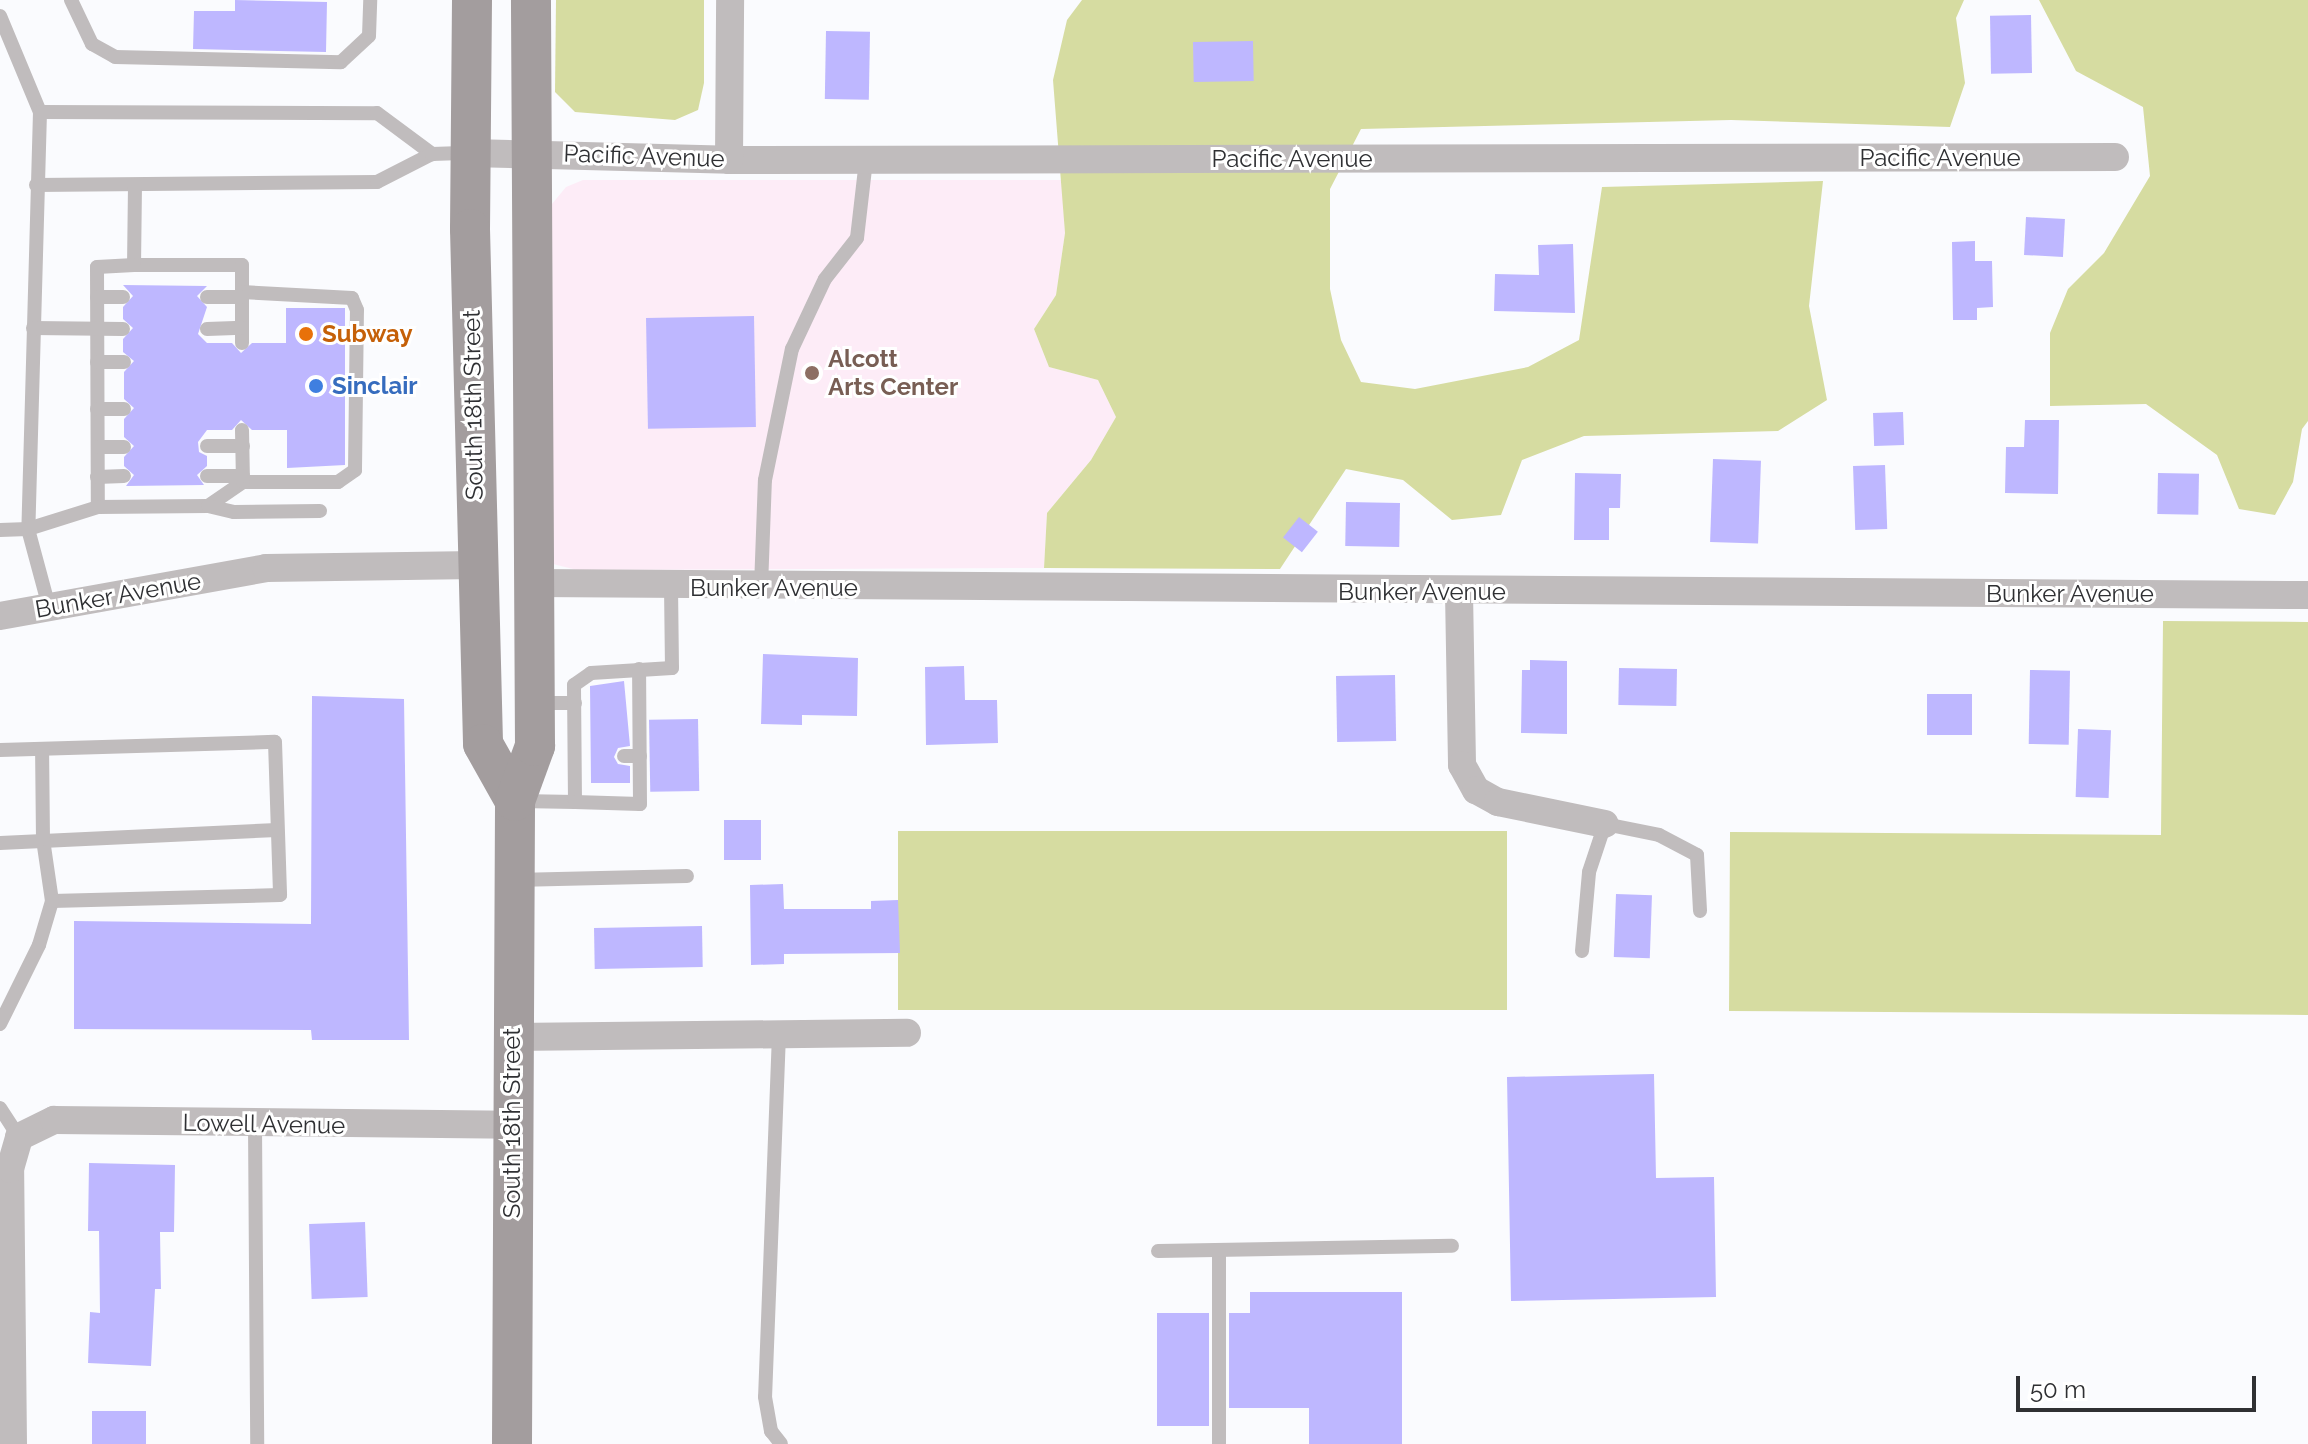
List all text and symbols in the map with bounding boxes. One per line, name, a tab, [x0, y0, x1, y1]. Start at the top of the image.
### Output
street label: Pacific Avenue	[563, 139, 725, 173]
street label: Pacific Avenue	[1859, 144, 2021, 172]
street label: Pacific Avenue	[1211, 145, 1373, 173]
street label: South 18th Street	[457, 310, 489, 500]
place label: Subway	[322, 320, 413, 348]
marker: Subway	[297, 325, 315, 343]
place label: Alcott Arts Center	[828, 345, 958, 401]
marker: Alcott Arts Center	[803, 364, 821, 382]
place label: Sinclair	[332, 372, 418, 400]
marker: Sinclair	[307, 377, 325, 395]
street label: Bunker Avenue	[32, 566, 204, 624]
street label: Bunker Avenue	[689, 574, 859, 602]
street label: Bunker Avenue	[1337, 578, 1507, 606]
street label: Bunker Avenue	[1985, 580, 2155, 608]
street label: South 18th Street	[498, 1028, 526, 1218]
street label: Lowell Avenue	[182, 1108, 346, 1140]
scale bar	[2020, 1360, 2260, 1410]
text: 50 m	[2030, 1375, 2086, 1404]

